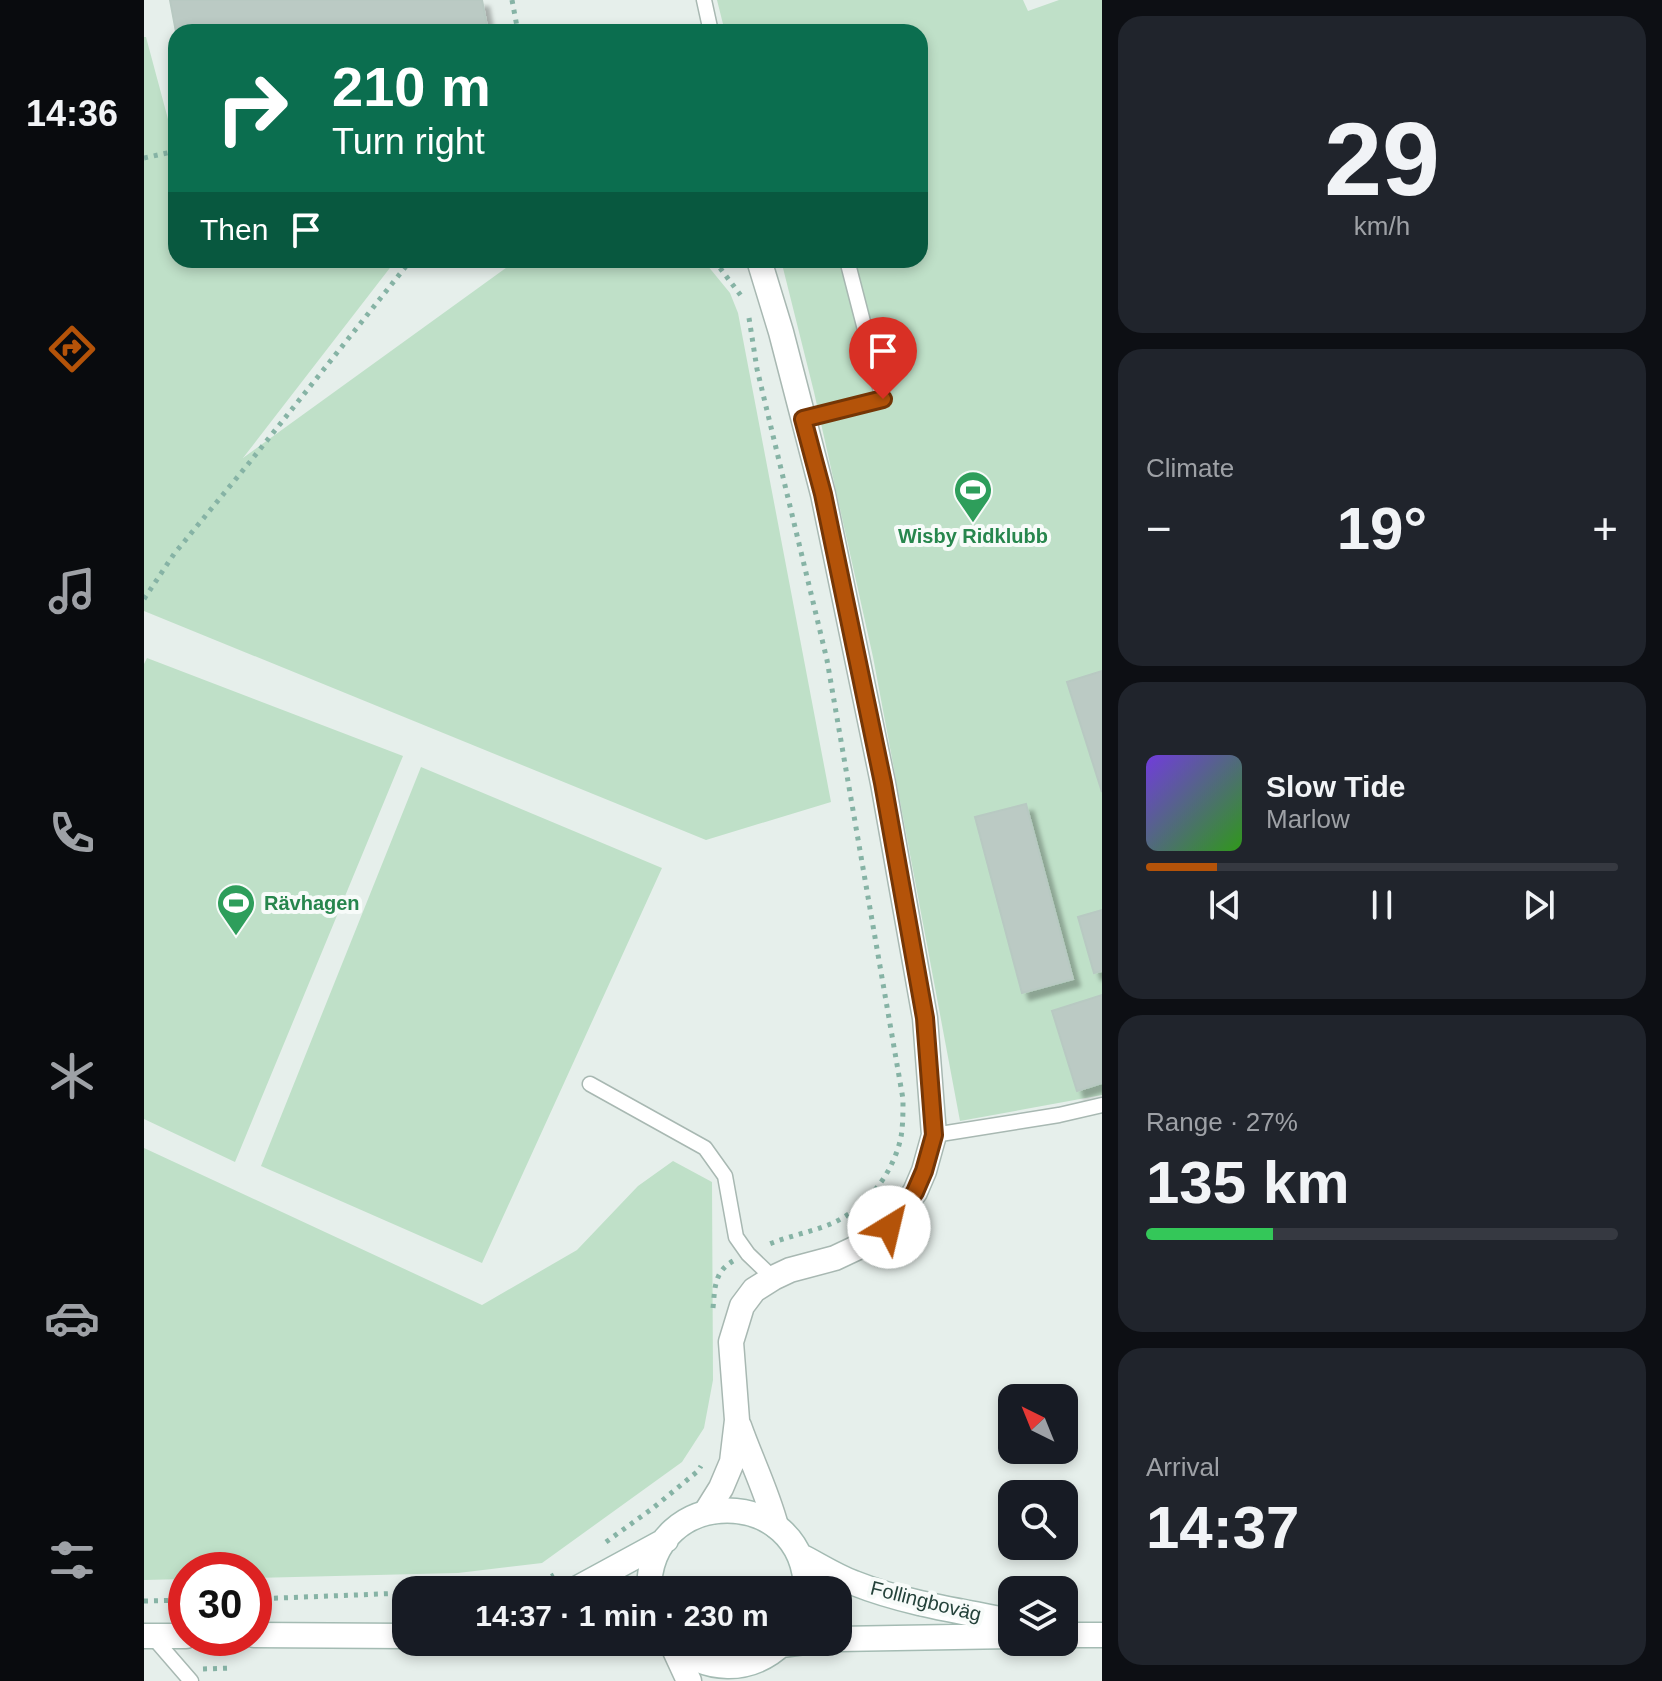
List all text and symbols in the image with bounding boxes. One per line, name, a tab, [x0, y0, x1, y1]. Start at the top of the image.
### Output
text: 210 m	[332, 55, 491, 118]
icon: right	[200, 56, 304, 160]
text: 14:36	[26, 93, 118, 134]
text: 29	[1324, 101, 1440, 217]
text: Turn right	[332, 121, 485, 162]
icon: arrive	[284, 208, 328, 252]
text: km/h	[1354, 211, 1410, 241]
text: Then	[200, 213, 268, 246]
pin	[849, 317, 917, 399]
icon: directions	[44, 321, 100, 377]
icon: arrive	[861, 329, 905, 373]
text: Climate	[1146, 453, 1234, 483]
sports icon: Wisby Ridklubb	[952, 469, 994, 524]
text: 19°	[1337, 495, 1427, 562]
text: −	[1146, 504, 1172, 553]
text: +	[1592, 504, 1618, 553]
place label: Wisby Ridklubb	[898, 525, 1048, 547]
icon: music	[44, 563, 100, 619]
text: Slow Tide	[1266, 770, 1405, 803]
text: Marlow	[1266, 804, 1350, 834]
icon: phone	[44, 805, 100, 861]
sports icon: Rävhagen	[215, 882, 257, 937]
icon: previous	[1203, 883, 1247, 927]
icon: pause	[1360, 883, 1404, 927]
icon: next	[1517, 883, 1561, 927]
place label: Rävhagen	[264, 892, 360, 914]
icon: climate	[44, 1048, 100, 1104]
text: Range · 27%	[1146, 1107, 1298, 1137]
text: 135 km	[1146, 1149, 1350, 1216]
position arrow	[847, 1185, 931, 1269]
icon: car	[44, 1290, 100, 1346]
north arrow	[998, 1384, 1078, 1464]
map controls	[998, 1384, 1078, 1656]
text: Arrival	[1146, 1452, 1220, 1482]
button: search	[998, 1480, 1078, 1560]
text: 14:37	[1146, 1494, 1299, 1561]
icon: filters	[44, 1532, 100, 1588]
speed limit sign: 30	[168, 1552, 272, 1656]
button: layers	[998, 1576, 1078, 1656]
street label: Follingboväg	[868, 1577, 984, 1625]
text: 14:37 · 1 min · 230 m	[475, 1599, 769, 1632]

